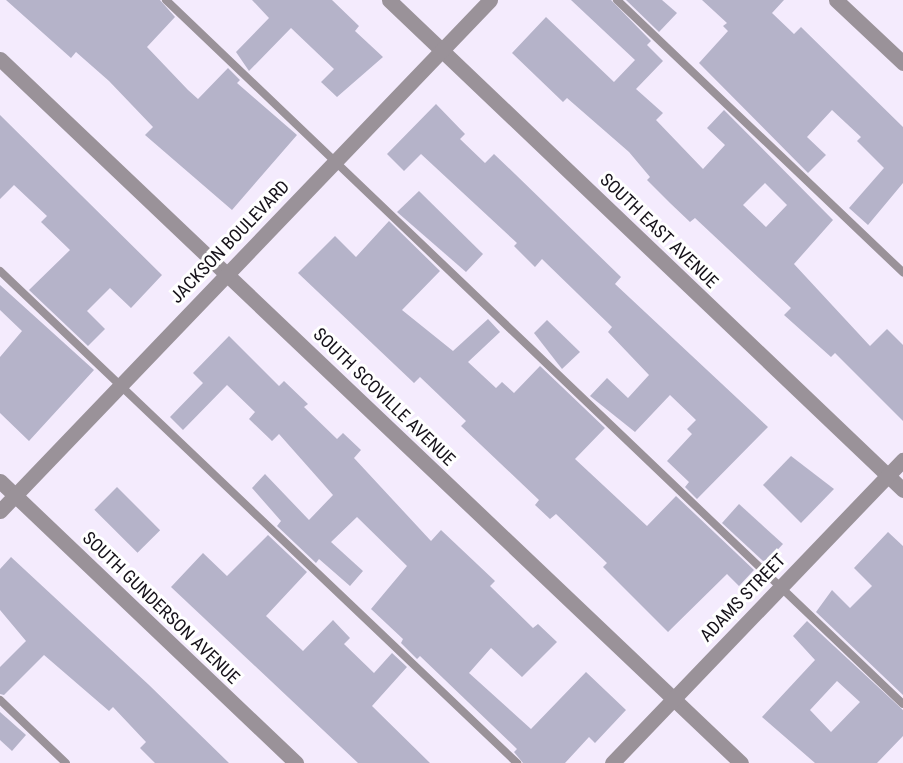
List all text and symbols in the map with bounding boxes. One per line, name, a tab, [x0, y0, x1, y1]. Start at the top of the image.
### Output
street label: SOUTH EAST AVENUE	[595, 169, 723, 293]
street label: JACKSON BOULEVARD	[166, 176, 294, 308]
street label: SOUTH SCOVILLE AVENUE	[309, 324, 459, 470]
street label: SOUTH GUNDERSON AVENUE	[78, 527, 244, 689]
street label: ADAMS STREET	[696, 550, 790, 646]

